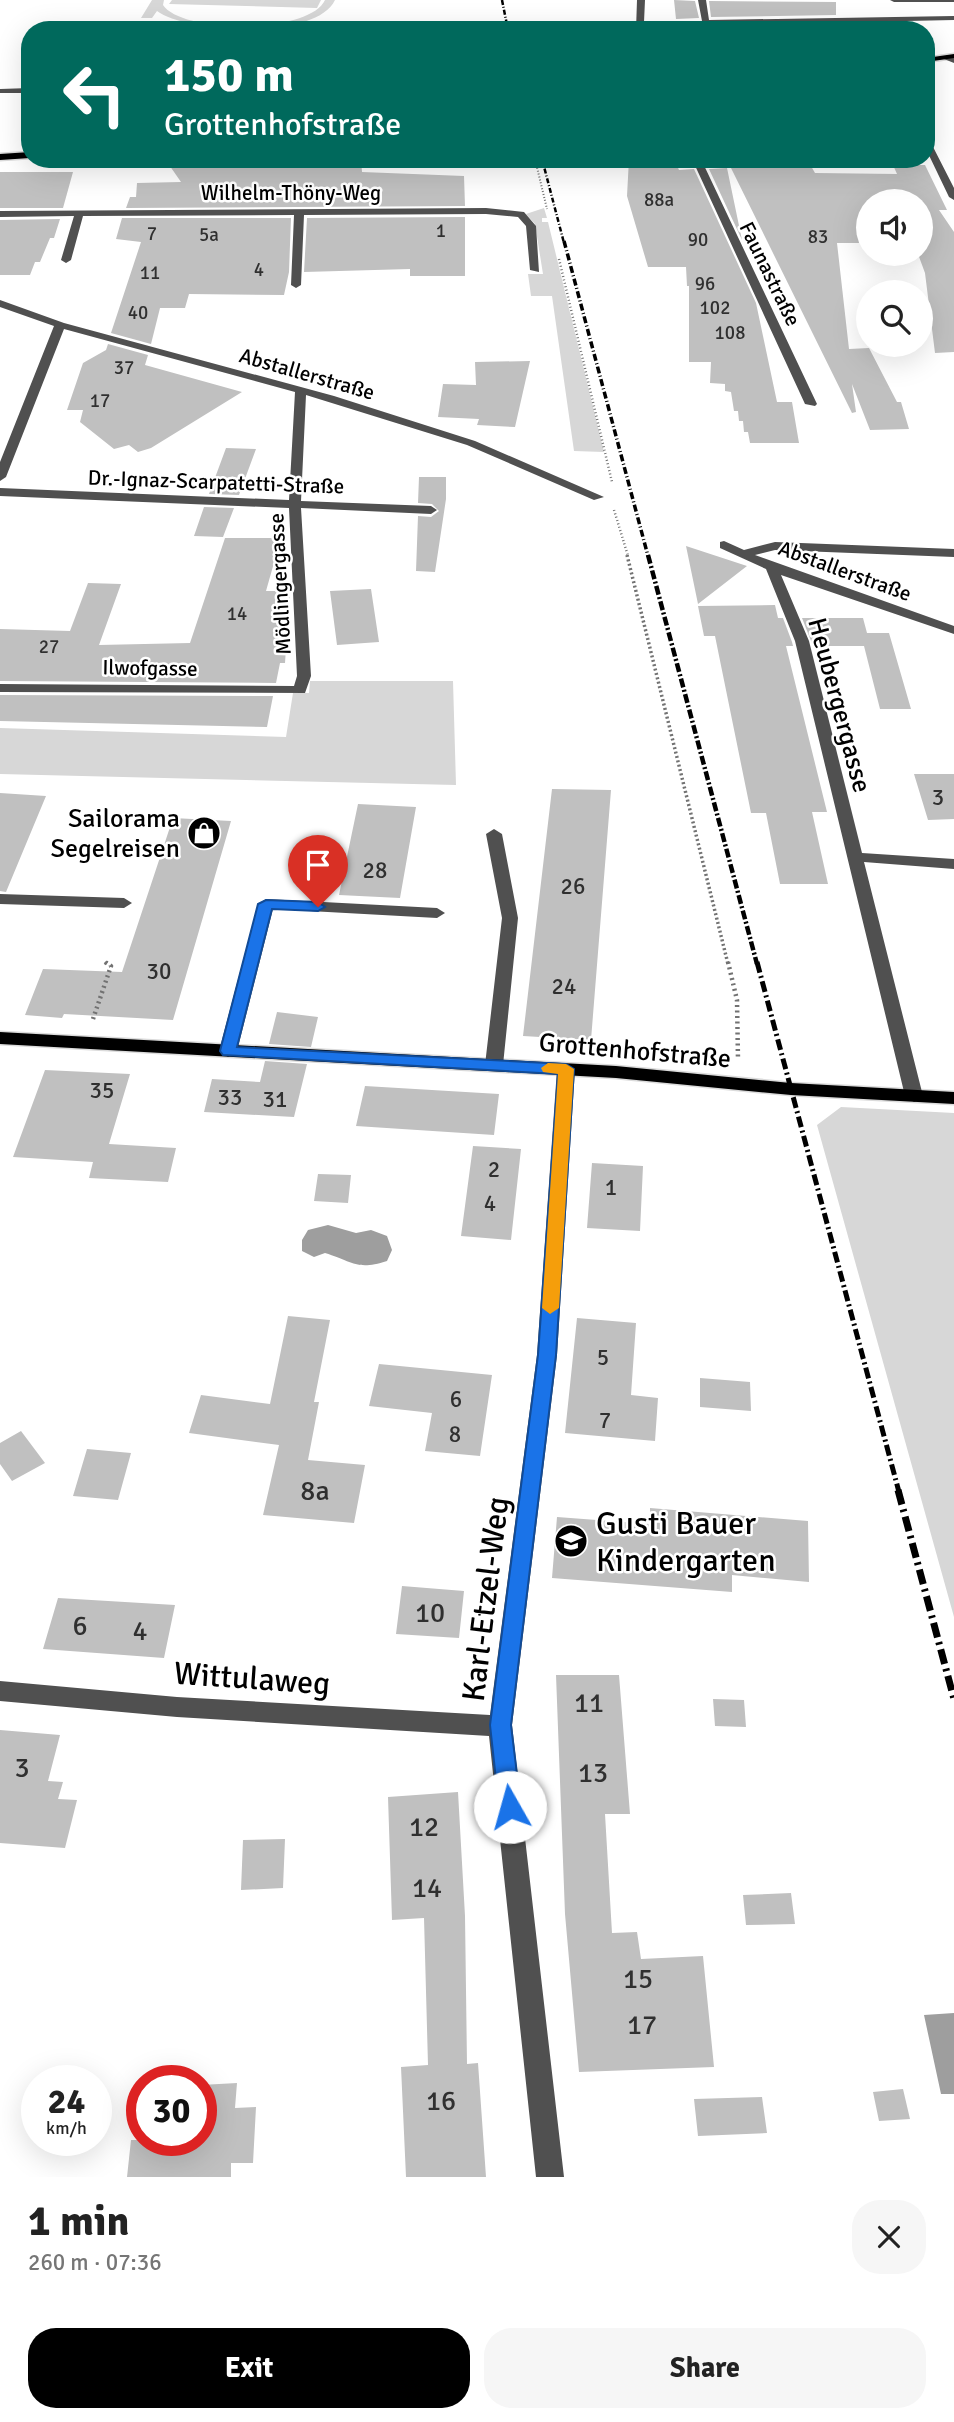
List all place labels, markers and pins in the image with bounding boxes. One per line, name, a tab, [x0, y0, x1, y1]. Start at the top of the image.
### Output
place label: Sailorama Segelreisen	[50, 803, 180, 865]
shop icon: Sailorama Segelreisen	[185, 814, 223, 852]
pin	[288, 835, 348, 907]
place label: Gusti Bauer Kindergarten	[596, 1504, 776, 1580]
school or university icon: Gusti Bauer Kindergarten	[552, 1522, 590, 1560]

